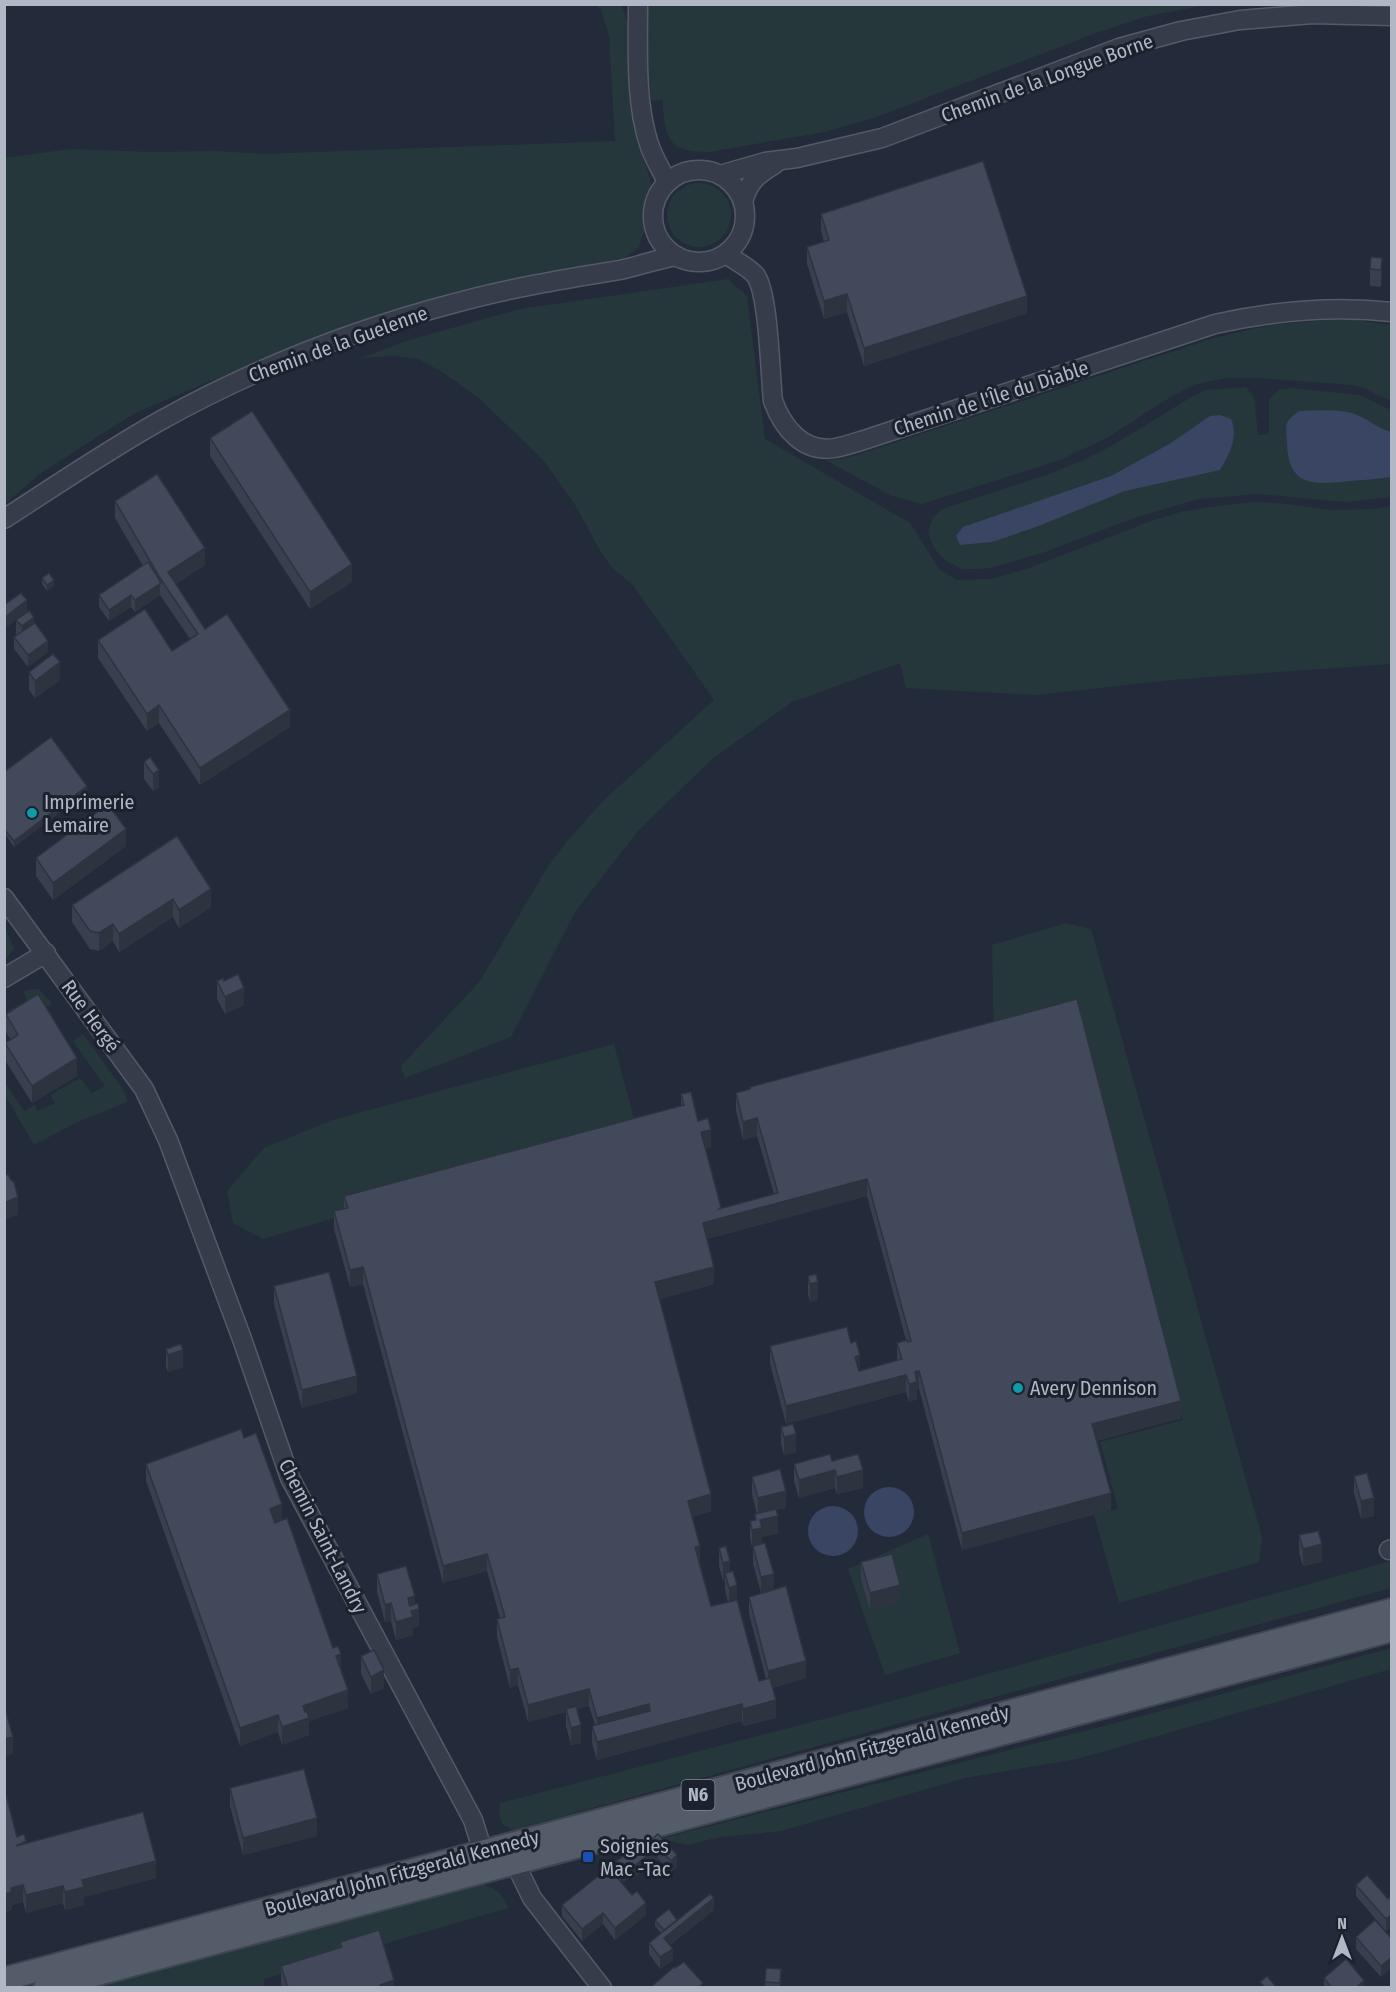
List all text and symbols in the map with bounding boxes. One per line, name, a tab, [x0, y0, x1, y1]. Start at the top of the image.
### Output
street label: Chemin de la Longue Borne	[938, 28, 1156, 128]
street label: Chemin de la Guelenne	[245, 300, 431, 388]
street label: Chemin de l'Île du Diable	[891, 355, 1091, 441]
place label: Imprimerie Lemaire	[44, 790, 134, 837]
marker: Imprimerie Lemaire	[25, 806, 39, 820]
street label: Rue Hergé	[57, 975, 125, 1057]
place label: Avery Dennison	[1030, 1376, 1157, 1400]
marker: Avery Dennison	[1011, 1381, 1025, 1395]
street label: Chemin Saint-Landry	[274, 1455, 372, 1617]
street label: Boulevard John Fitzgerald Kennedy	[732, 1700, 1012, 1796]
road number: N6	[682, 1780, 714, 1810]
street label: Boulevard John Fitzgerald Kennedy	[262, 1825, 542, 1921]
place label: Soignies Mac -Tac	[600, 1834, 671, 1881]
marker: Soignies Mac -Tac	[581, 1850, 595, 1864]
north arrow	[1312, 1908, 1372, 1968]
text: N	[1337, 1914, 1347, 1933]

